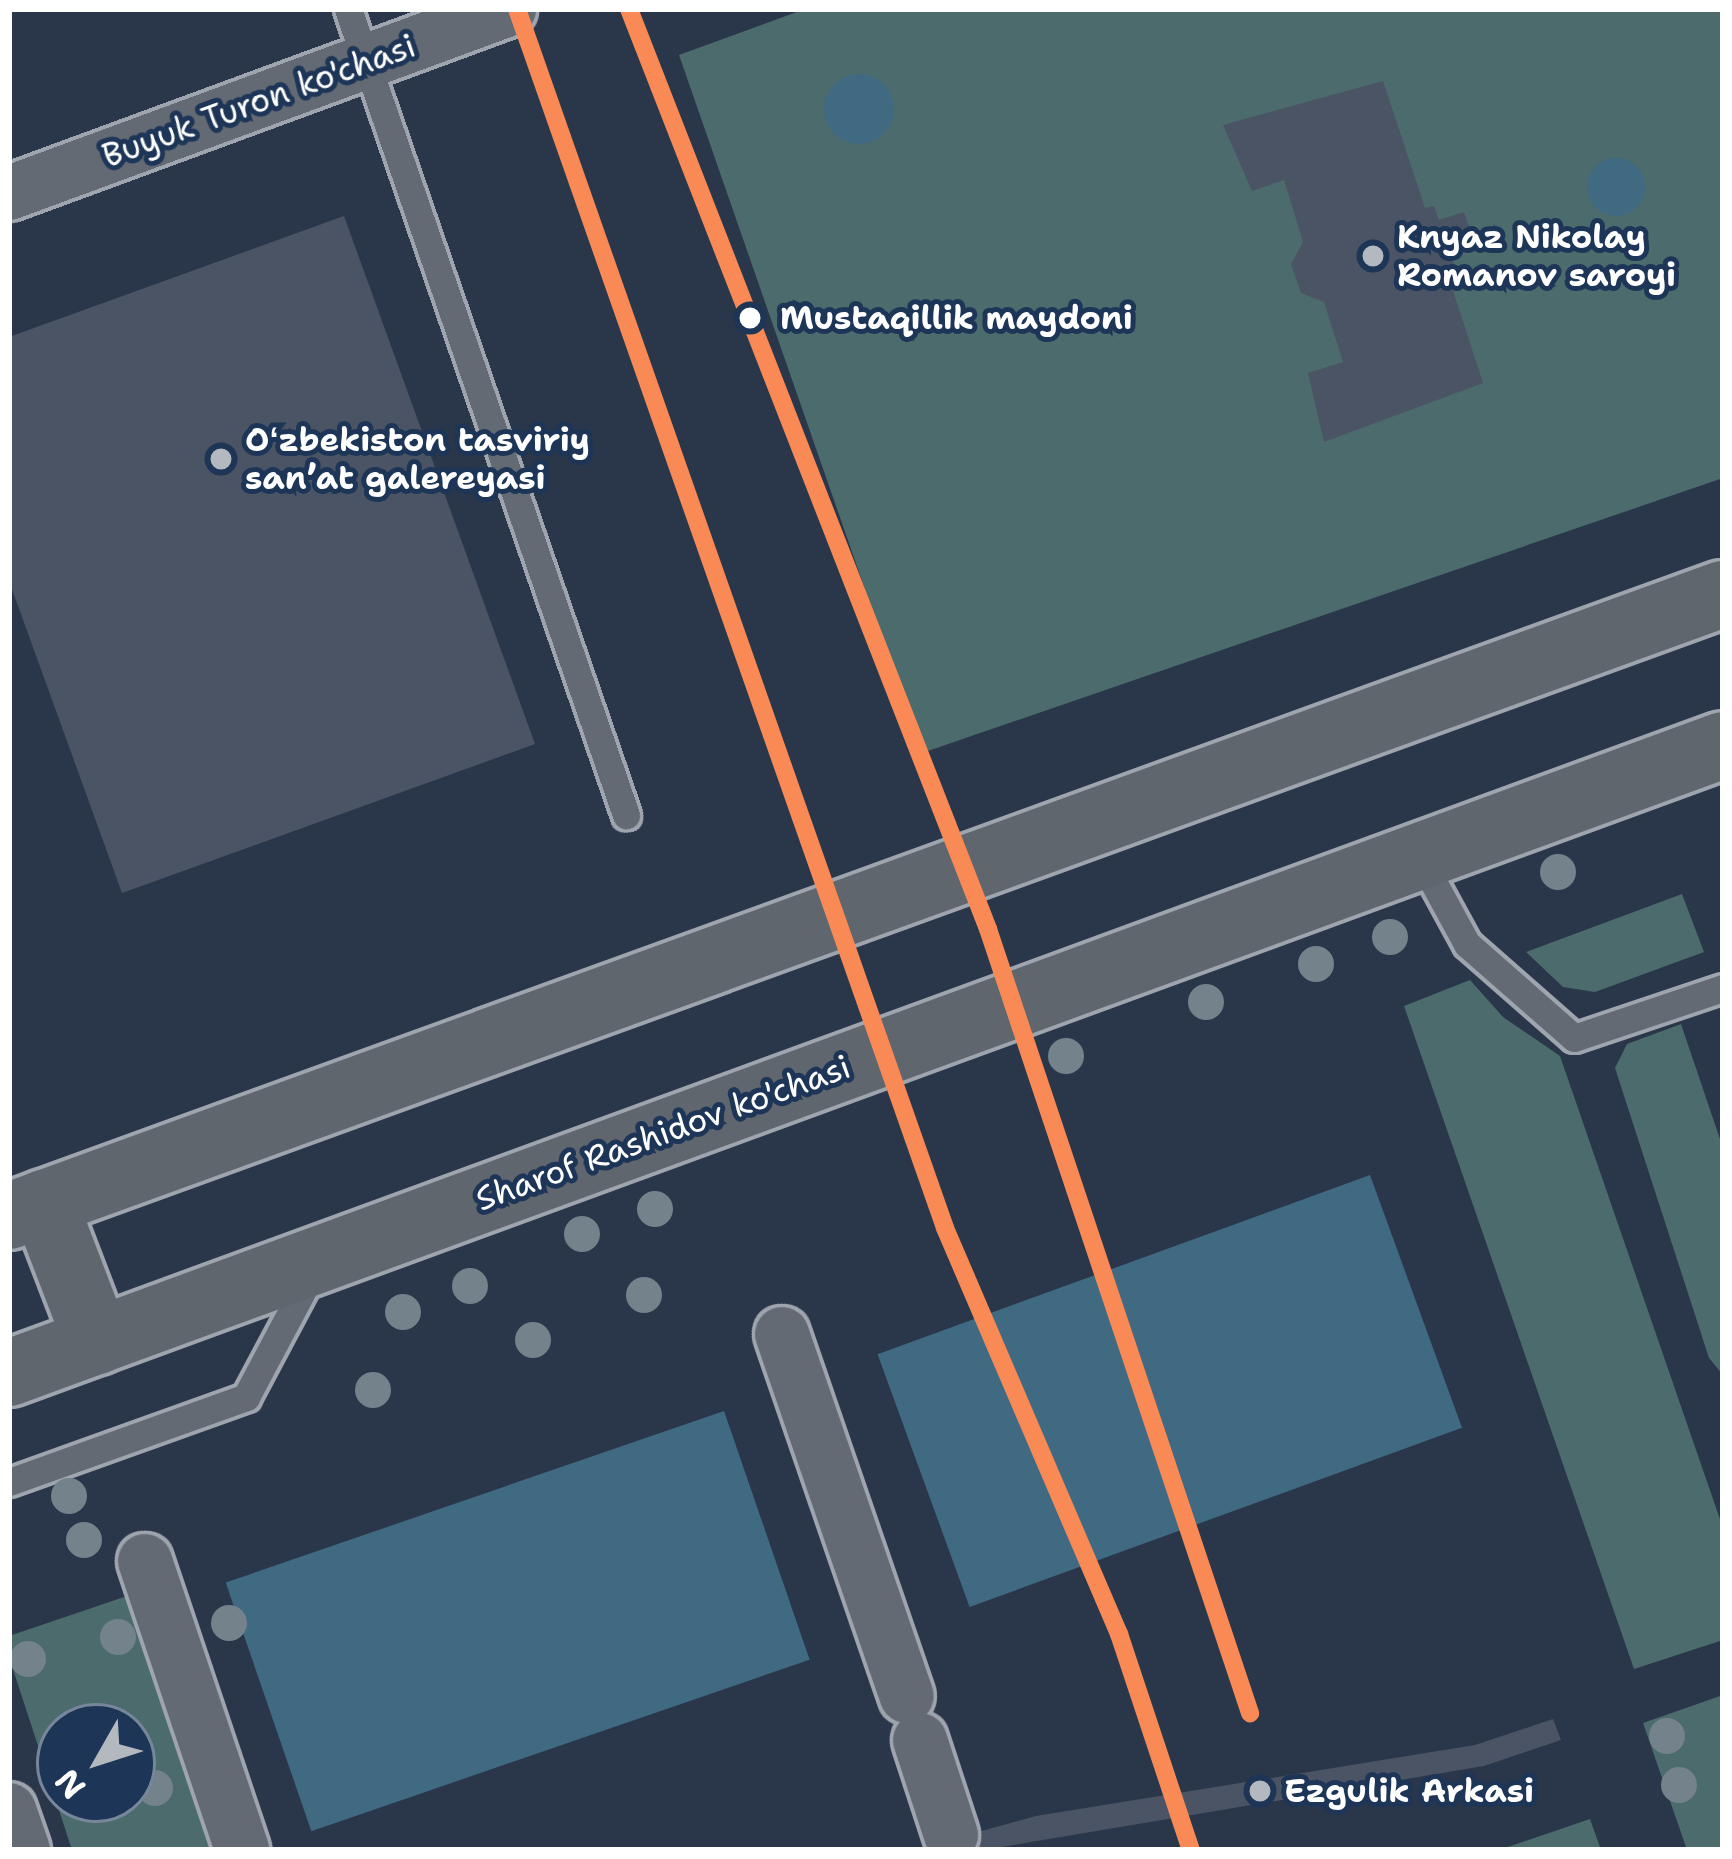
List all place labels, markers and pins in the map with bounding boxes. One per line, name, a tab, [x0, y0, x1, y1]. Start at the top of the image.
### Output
place label: Knyaz Nikolay Romanov saroyi	[1397, 217, 1676, 295]
marker: Knyaz Nikolay Romanov saroyi	[1360, 243, 1386, 269]
place label: Mustaqillik maydoni	[780, 298, 1133, 338]
marker: Mustaqillik maydoni	[731, 299, 769, 337]
place label: Oʻzbekiston tasviriy sanʼat galereyasi	[245, 420, 590, 498]
marker: Oʻzbekiston tasviriy sanʼat galereyasi	[208, 446, 234, 472]
place label: Ezgulik Arkasi	[1284, 1771, 1534, 1811]
marker: Ezgulik Arkasi	[1247, 1778, 1273, 1804]

